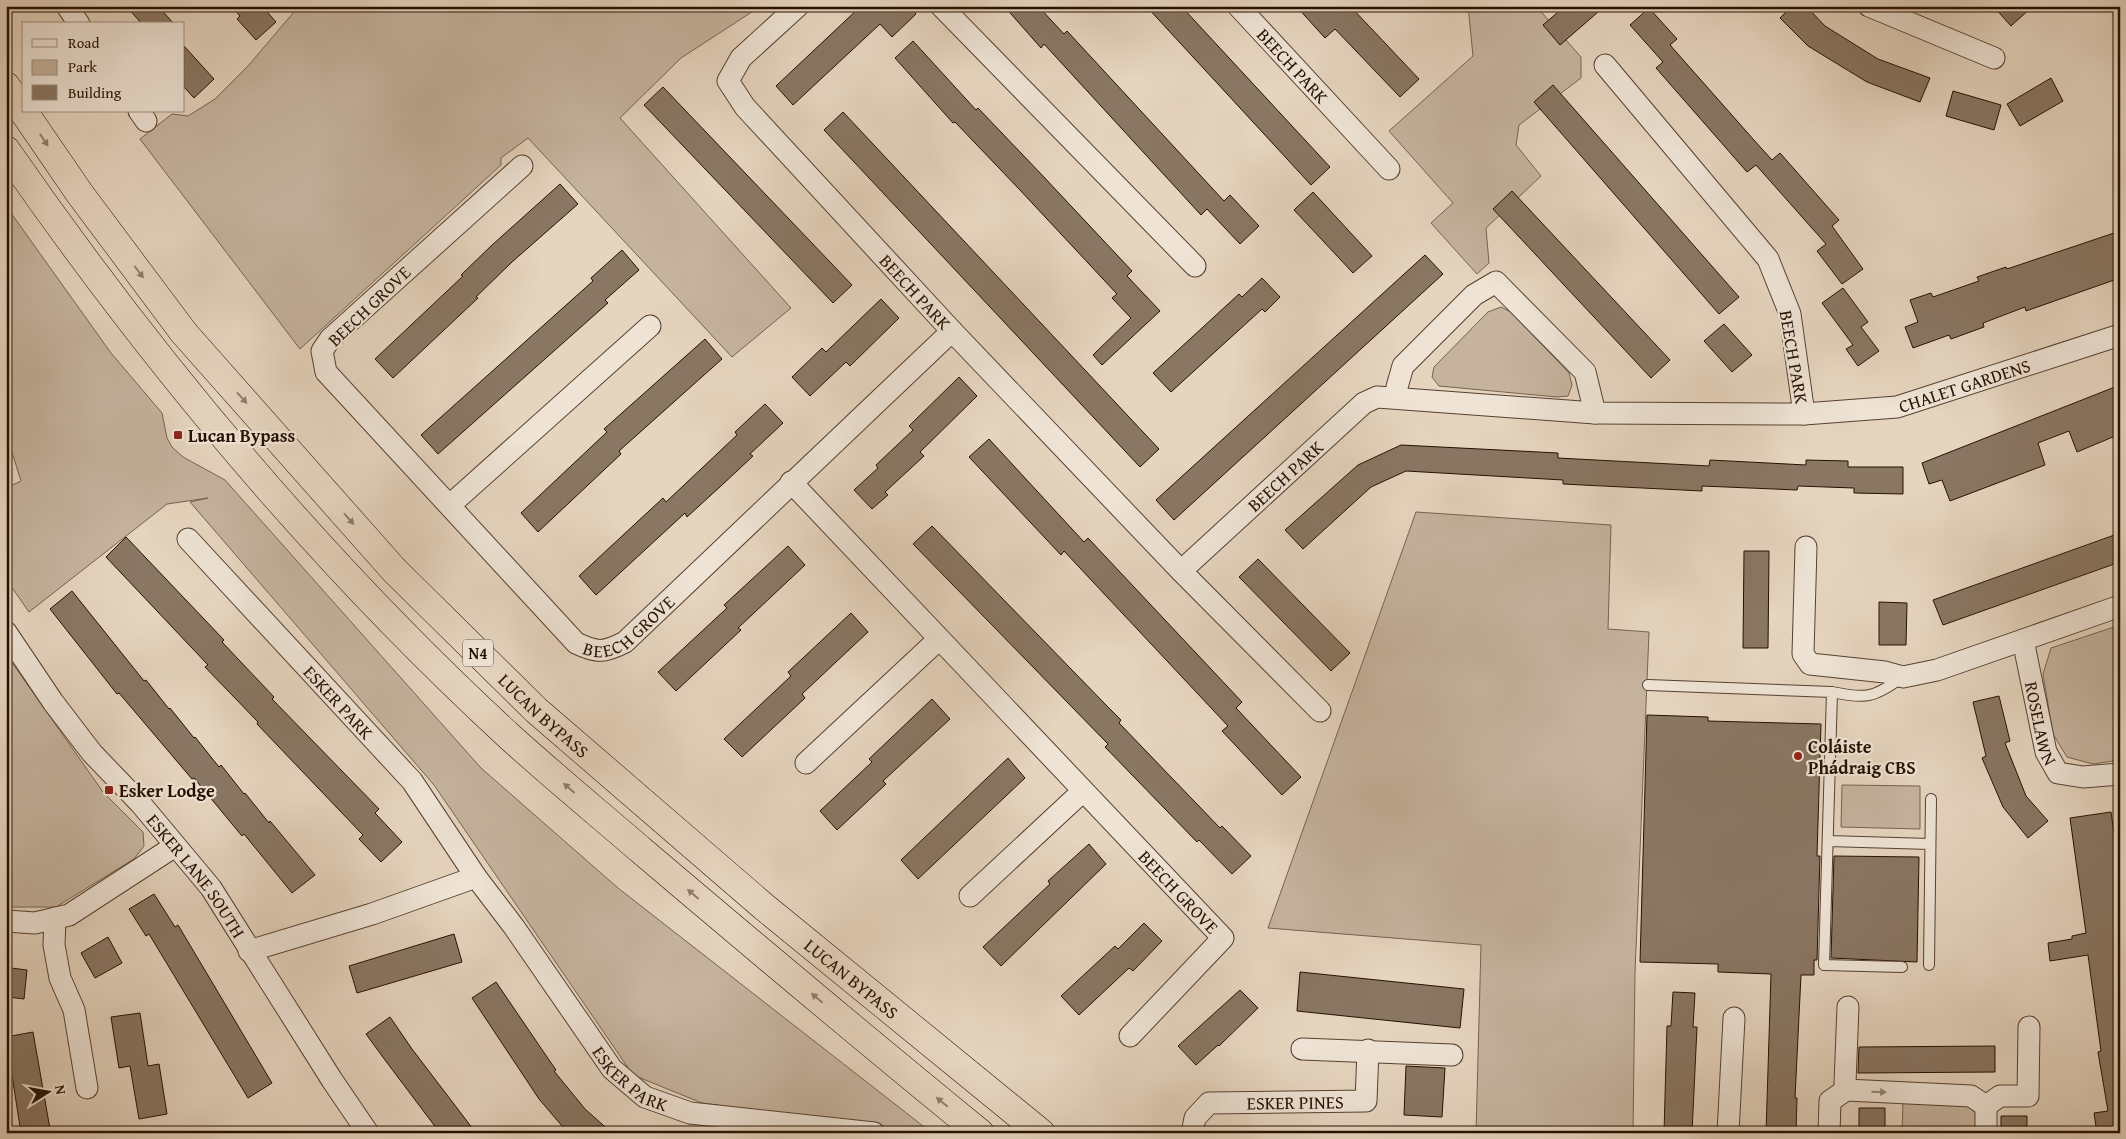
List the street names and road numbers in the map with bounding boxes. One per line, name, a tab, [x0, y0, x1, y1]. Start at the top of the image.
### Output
street label: BEECH PARK	[1251, 21, 1335, 110]
street label: BEECH PARK	[874, 248, 958, 336]
street label: BEECH GROVE	[321, 259, 417, 353]
street label: BEECH PARK	[1772, 308, 1816, 406]
street label: CHALET GARDENS	[1895, 351, 2034, 419]
street label: BEECH PARK	[1241, 433, 1329, 518]
street label: BEECH GROVE	[580, 589, 680, 664]
road number: N4	[463, 640, 493, 666]
street label: ESKER PARK	[297, 659, 380, 745]
street label: LUCAN BYPASS	[492, 667, 596, 764]
street label: ROSELAWN	[2018, 679, 2064, 770]
street label: ESKER LANE SOUTH	[141, 807, 253, 943]
street label: BEECH GROVE	[1132, 844, 1225, 939]
street label: LUCAN BYPASS	[799, 932, 905, 1025]
street label: ESKER PARK	[586, 1040, 672, 1118]
street label: ESKER PINES	[1247, 1088, 1344, 1116]

